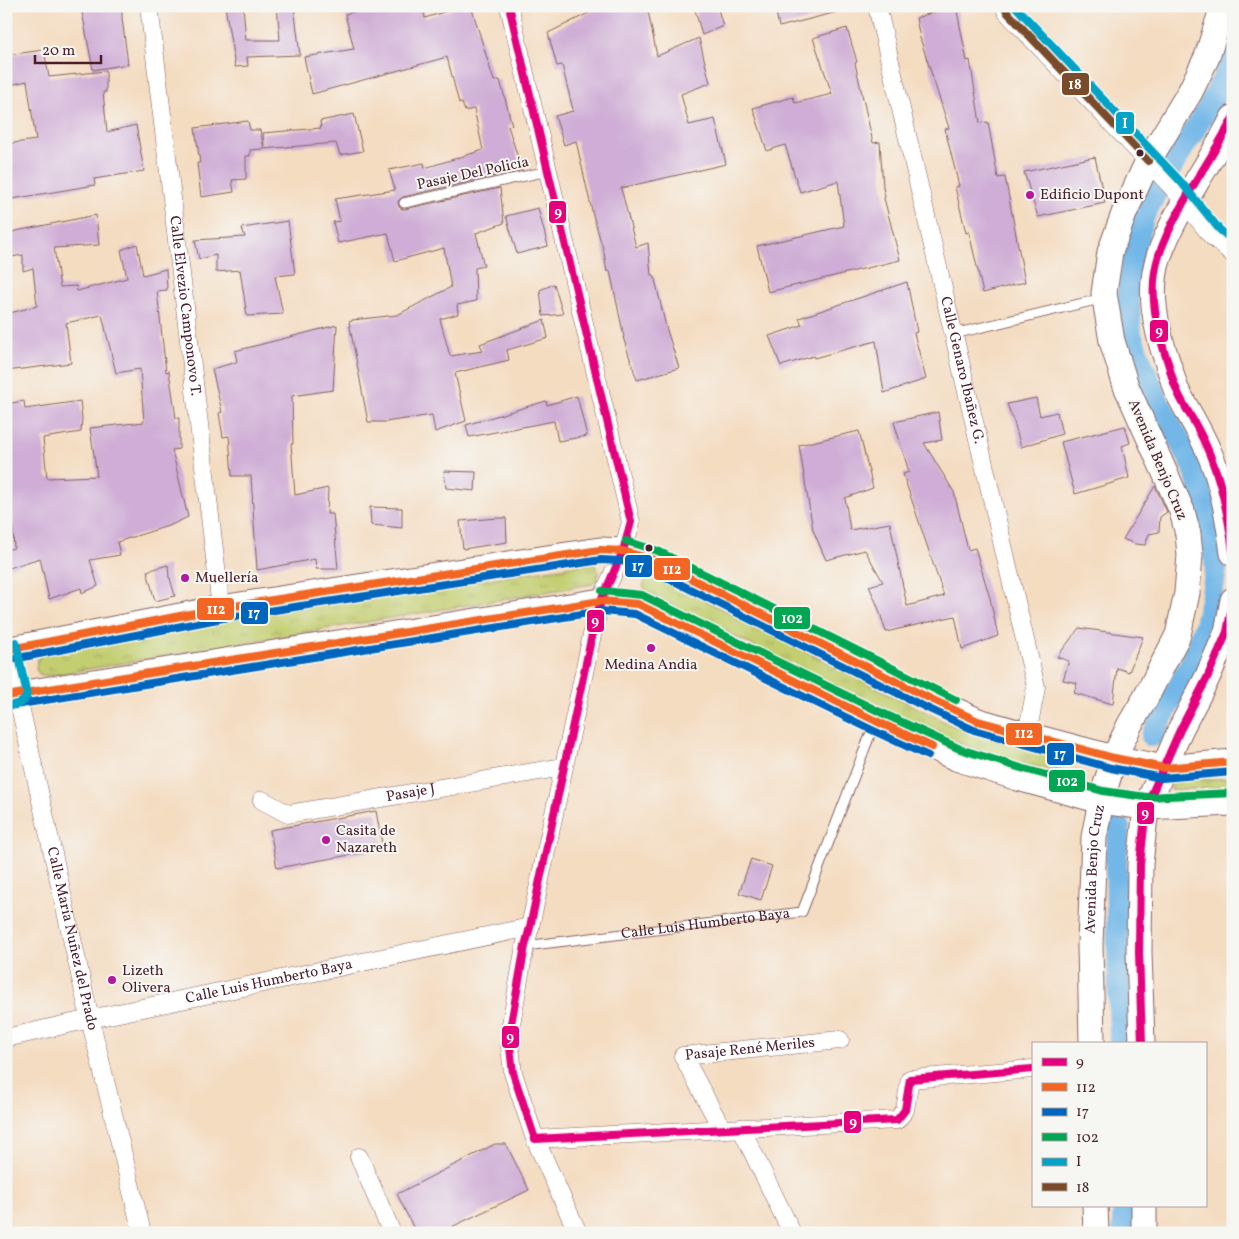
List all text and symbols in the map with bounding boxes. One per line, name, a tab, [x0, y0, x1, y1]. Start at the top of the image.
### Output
scale bar	[35, 32, 101, 64]
text: 20 m	[42, 41, 75, 62]
line badge: 18	[1061, 72, 1090, 96]
text: 18	[1068, 76, 1082, 95]
line badge: I	[1115, 111, 1135, 135]
text: I	[1122, 115, 1128, 134]
unlabelled marker	[1135, 148, 1145, 158]
street label: Pasaje Del Policía	[415, 152, 531, 196]
place label: Edificio Dupont	[1040, 185, 1144, 206]
marker: Edificio Dupont	[1024, 189, 1036, 201]
line badge: 9	[548, 200, 567, 224]
text: 9	[554, 204, 562, 223]
street label: Calle Elvezio Camponovo T.	[164, 215, 206, 397]
street label: Calle Genaro Ibañez G.	[935, 295, 989, 446]
line badge: 9	[1149, 319, 1169, 343]
text: 9	[1155, 323, 1163, 342]
street label: Avenida Benjo Cruz	[1122, 396, 1192, 524]
unlabelled marker	[644, 543, 654, 553]
line badge: 17	[624, 554, 653, 578]
line badge: 112	[653, 557, 691, 581]
text: 17	[632, 558, 644, 577]
text: 112	[663, 561, 681, 580]
place label: Muellería	[195, 568, 259, 589]
marker: Muellería	[179, 572, 191, 584]
line badge: 112	[196, 597, 235, 621]
text: 112	[207, 601, 225, 620]
line badge: 17	[240, 601, 269, 625]
text: 17	[248, 605, 260, 624]
line badge: 102	[773, 606, 811, 630]
line badge: 9	[586, 609, 605, 633]
text: 102	[781, 610, 803, 629]
text: 9	[591, 613, 599, 632]
marker: Medina Andia	[645, 642, 657, 654]
place label: Medina Andia	[604, 655, 698, 676]
line badge: 112	[1005, 722, 1043, 746]
text: 112	[1015, 725, 1033, 744]
line badge: 17	[1046, 742, 1075, 766]
text: 17	[1054, 746, 1066, 765]
line badge: 102	[1048, 769, 1086, 793]
text: 102	[1056, 773, 1078, 792]
street label: Pasaje J	[385, 779, 437, 808]
line badge: 9	[1136, 801, 1155, 825]
street label: Avenida Benjo Cruz	[1080, 803, 1111, 934]
text: 9	[1141, 805, 1149, 824]
place label: Casita de Nazareth	[336, 821, 397, 859]
marker: Casita de Nazareth	[320, 834, 332, 846]
street label: Calle María Nuñez del Prado	[41, 845, 103, 1033]
street label: Calle Luis Humberto Baya	[620, 903, 791, 945]
street label: Calle Luis Humberto Baya	[184, 954, 354, 1009]
place label: Lizeth Olivera	[122, 961, 171, 999]
marker: Lizeth Olivera	[106, 974, 118, 986]
line badge: 9	[501, 1025, 520, 1049]
text: 9	[506, 1029, 514, 1048]
street label: Pasaje René Meriles	[684, 1032, 816, 1066]
legend	[1032, 1042, 1206, 1206]
text: 9	[1076, 1052, 1084, 1073]
text: 112	[1076, 1078, 1096, 1099]
text: 17	[1076, 1102, 1089, 1123]
line badge: 9	[843, 1110, 862, 1134]
text: 9	[849, 1114, 857, 1133]
text: 102	[1076, 1128, 1099, 1149]
text: I	[1076, 1152, 1081, 1173]
text: 18	[1076, 1178, 1089, 1199]

